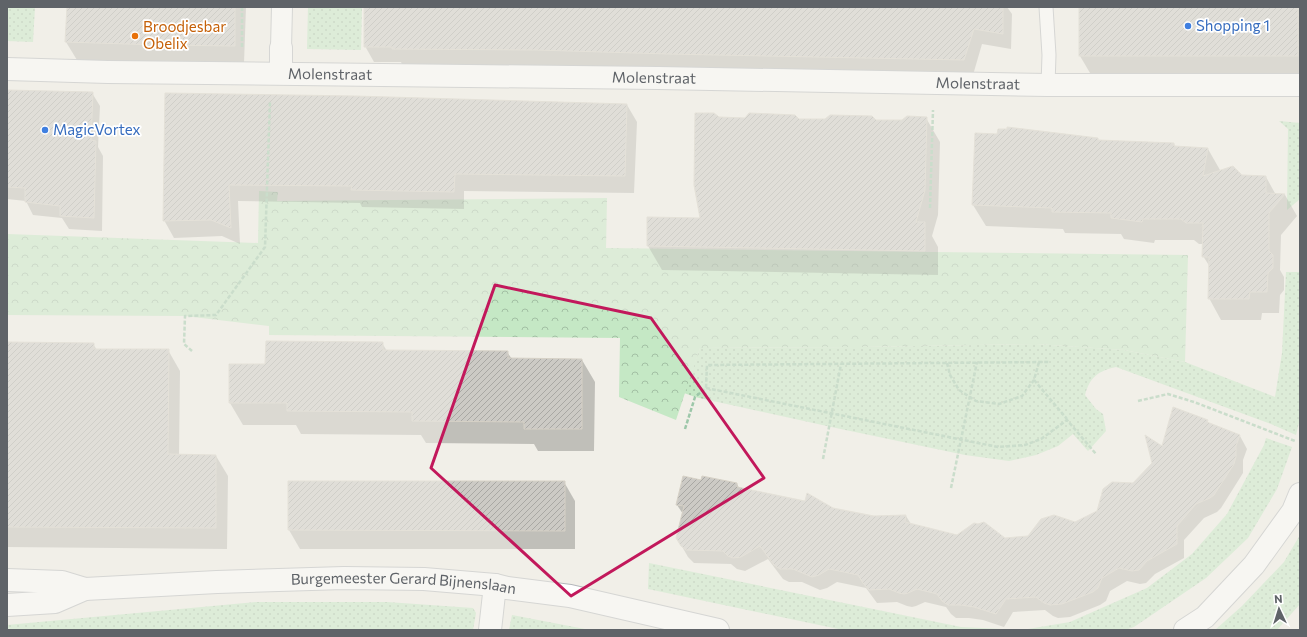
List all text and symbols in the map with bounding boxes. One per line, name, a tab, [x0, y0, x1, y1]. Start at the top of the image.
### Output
place label: Shopping 1	[1196, 16, 1270, 34]
place label: Broodjesbar Obelix	[143, 17, 226, 52]
marker: Shopping 1	[1183, 21, 1193, 31]
marker: Broodjesbar Obelix	[130, 31, 140, 41]
street label: Molenstraat	[288, 64, 372, 83]
street label: Molenstraat	[612, 67, 696, 87]
street label: Molenstraat	[936, 73, 1020, 92]
place label: MagicVortex	[53, 120, 141, 138]
marker: MagicVortex	[40, 125, 50, 135]
street label: Burgemeester Gerard Bijnenslaan	[290, 568, 517, 597]
north arrow	[1259, 589, 1299, 629]
text: N	[1274, 592, 1283, 605]

